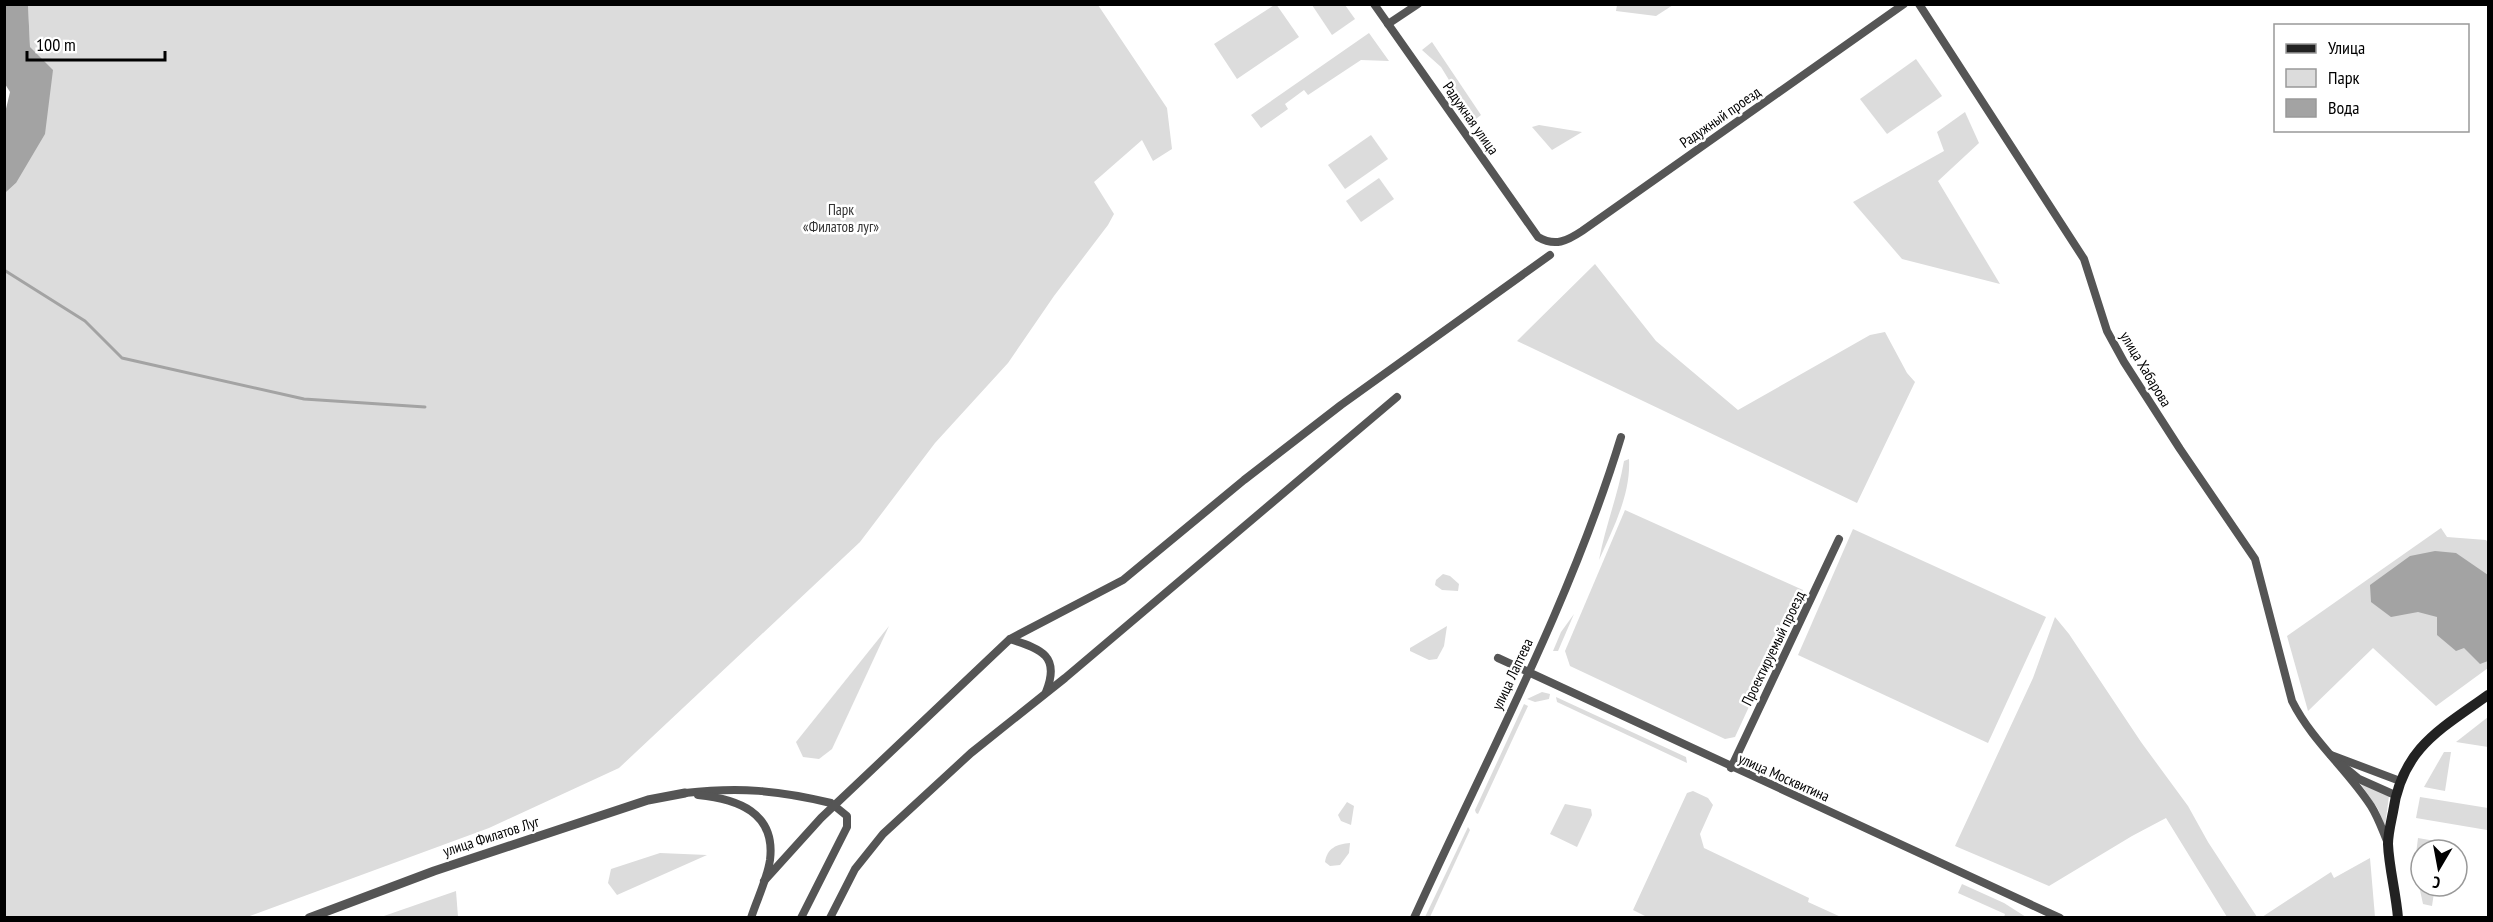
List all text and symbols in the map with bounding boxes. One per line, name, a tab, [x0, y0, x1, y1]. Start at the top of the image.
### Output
scale bar	[27, 24, 165, 62]
legend	[2274, 24, 2469, 132]
text: 100 m	[36, 33, 76, 56]
text: Улица	[2328, 36, 2365, 59]
text: Парк	[2328, 66, 2359, 89]
street label: Радужная улица	[1439, 78, 1503, 158]
street label: Радужный проезд	[1676, 82, 1764, 152]
text: Вода	[2328, 96, 2359, 119]
park label: Парк «Филатов луг»	[803, 200, 879, 236]
street label: улица Хабарова	[2116, 328, 2176, 410]
street label: Проектируемый проезд	[1737, 587, 1809, 709]
street label: улица Лаптева	[1487, 635, 1537, 713]
street label: улица Москвитина	[1736, 748, 1832, 806]
street label: улица Филатов Луг	[440, 811, 542, 860]
north arrow	[2409, 838, 2469, 898]
text: С	[2430, 872, 2442, 893]

